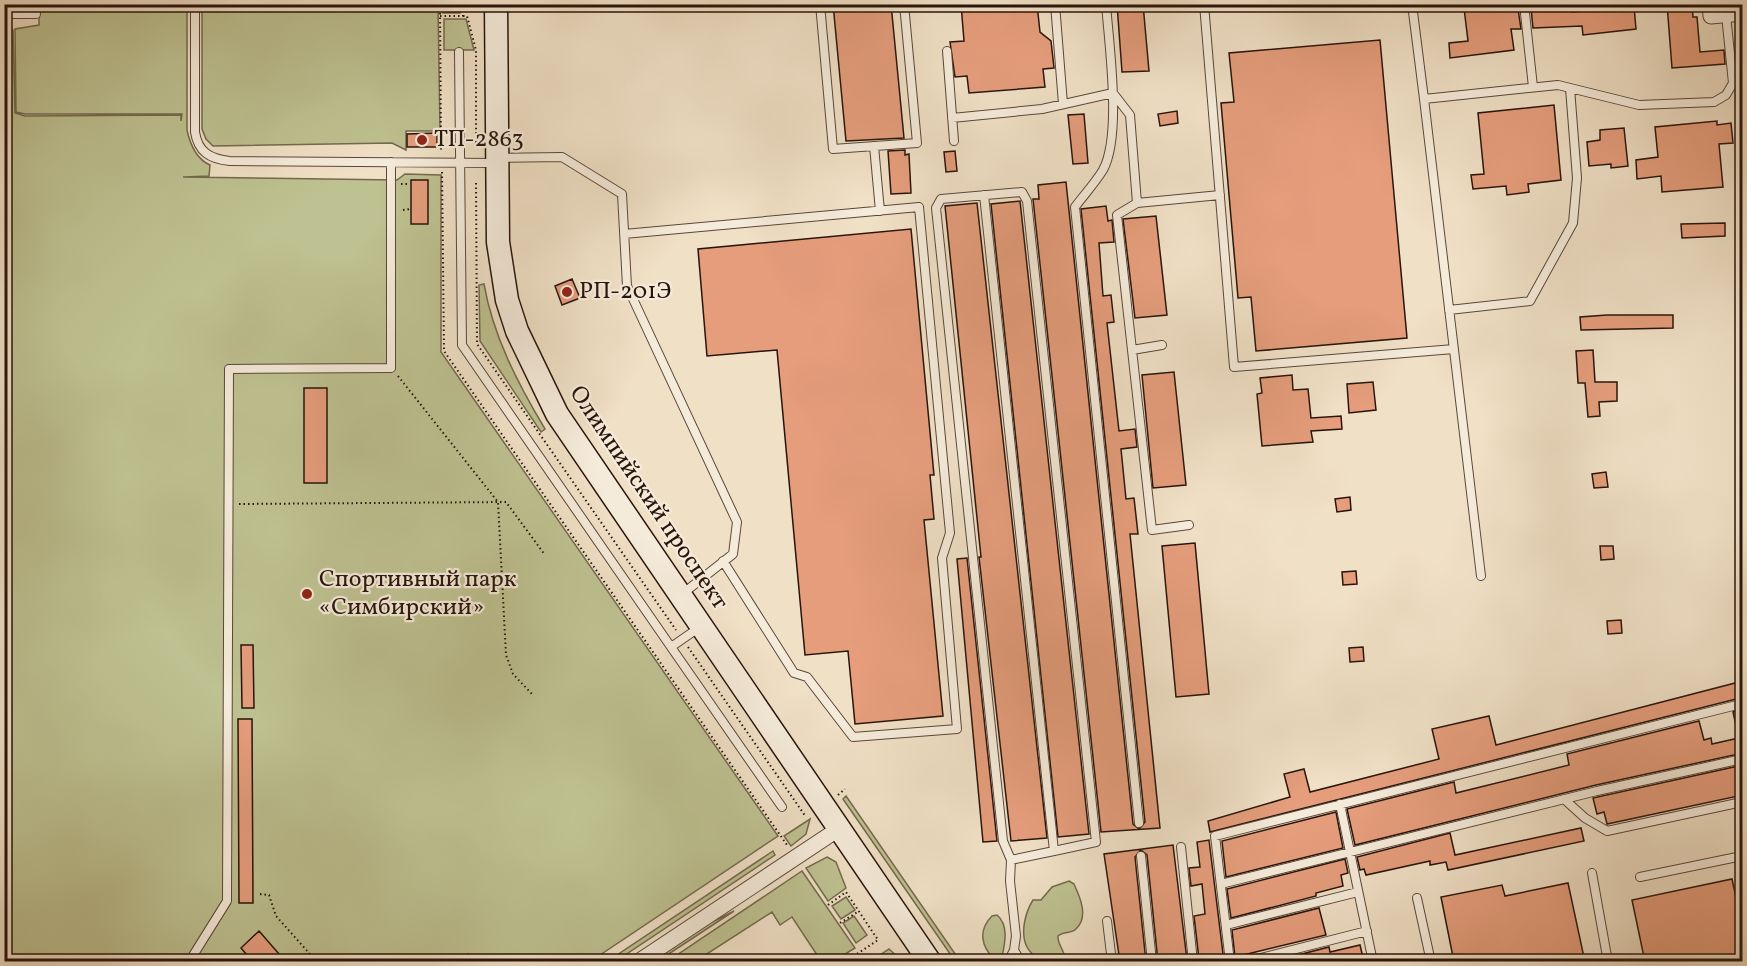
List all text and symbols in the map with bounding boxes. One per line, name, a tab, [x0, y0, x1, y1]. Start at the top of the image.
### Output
place label: ТП-2863	[434, 123, 524, 157]
marker: ТП-2863	[415, 133, 429, 147]
place label: РП-201Э	[579, 275, 671, 309]
marker: РП-201Э	[560, 285, 574, 299]
street label: Олимпийский проспект	[560, 379, 736, 617]
place label: Спортивный парк «Симбирский»	[319, 563, 517, 625]
marker: Спортивный парк «Симбирский»	[300, 587, 314, 601]

